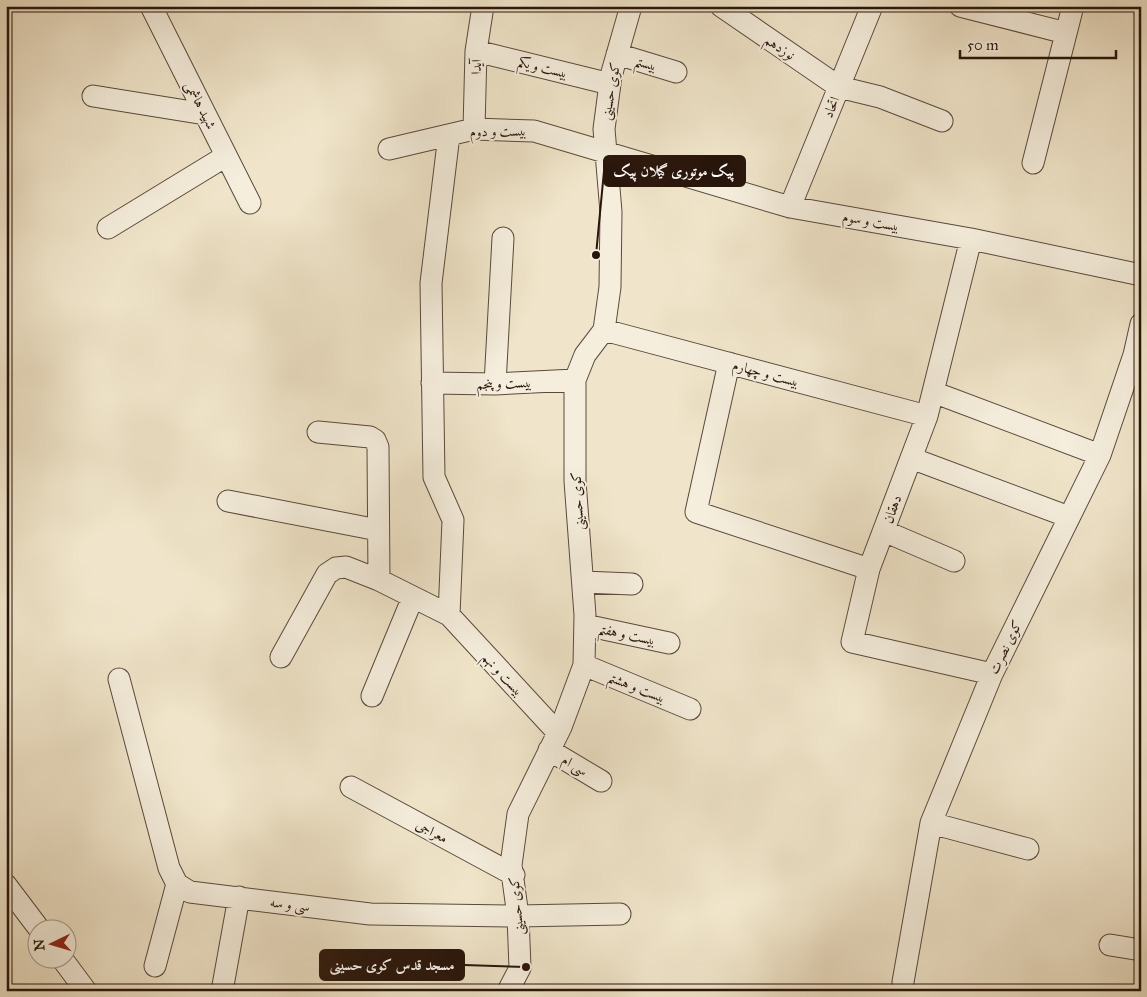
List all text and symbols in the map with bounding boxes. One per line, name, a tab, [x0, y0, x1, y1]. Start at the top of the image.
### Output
scale bar	[960, 28, 1116, 60]
street label: نوزدهم	[758, 31, 798, 68]
text: 50 m	[967, 36, 999, 54]
street label: بیستم	[631, 52, 659, 80]
street label: بیست و یکم	[515, 53, 570, 87]
street label: آیدا	[468, 57, 485, 75]
street label: کوی حسینی	[597, 61, 625, 122]
street label: شهید هاشمی	[180, 78, 220, 133]
street label: اتحاد	[820, 94, 843, 120]
street label: بیست و دوم	[469, 123, 527, 144]
callout: پیک موتوری گیلان پیک	[604, 156, 745, 186]
text: پیک موتوری گیلان پیک	[613, 162, 735, 182]
street label: بیست و سوم	[840, 208, 901, 239]
street label: بیست و چهارم	[730, 356, 801, 394]
street label: بیست و پنجم	[476, 374, 532, 398]
street label: کوی حسینی	[567, 471, 589, 531]
street label: دهقان	[879, 493, 905, 526]
street label: کوی نصرت	[985, 617, 1027, 678]
street label: بیست و هفتم	[596, 620, 657, 654]
street label: بیست و نهم	[475, 649, 527, 703]
street label: بیست و هشتم	[604, 668, 668, 711]
street label: سی ام	[557, 751, 591, 783]
street label: معراجی	[413, 816, 451, 847]
street label: کوی حسینی	[505, 876, 529, 936]
street label: سی و سه	[269, 894, 311, 916]
north arrow	[28, 920, 78, 970]
text: N	[31, 938, 49, 952]
callout: مسجد قدس کوی حسینی	[320, 950, 464, 980]
text: مسجد قدس کوی حسینی	[330, 956, 455, 976]

